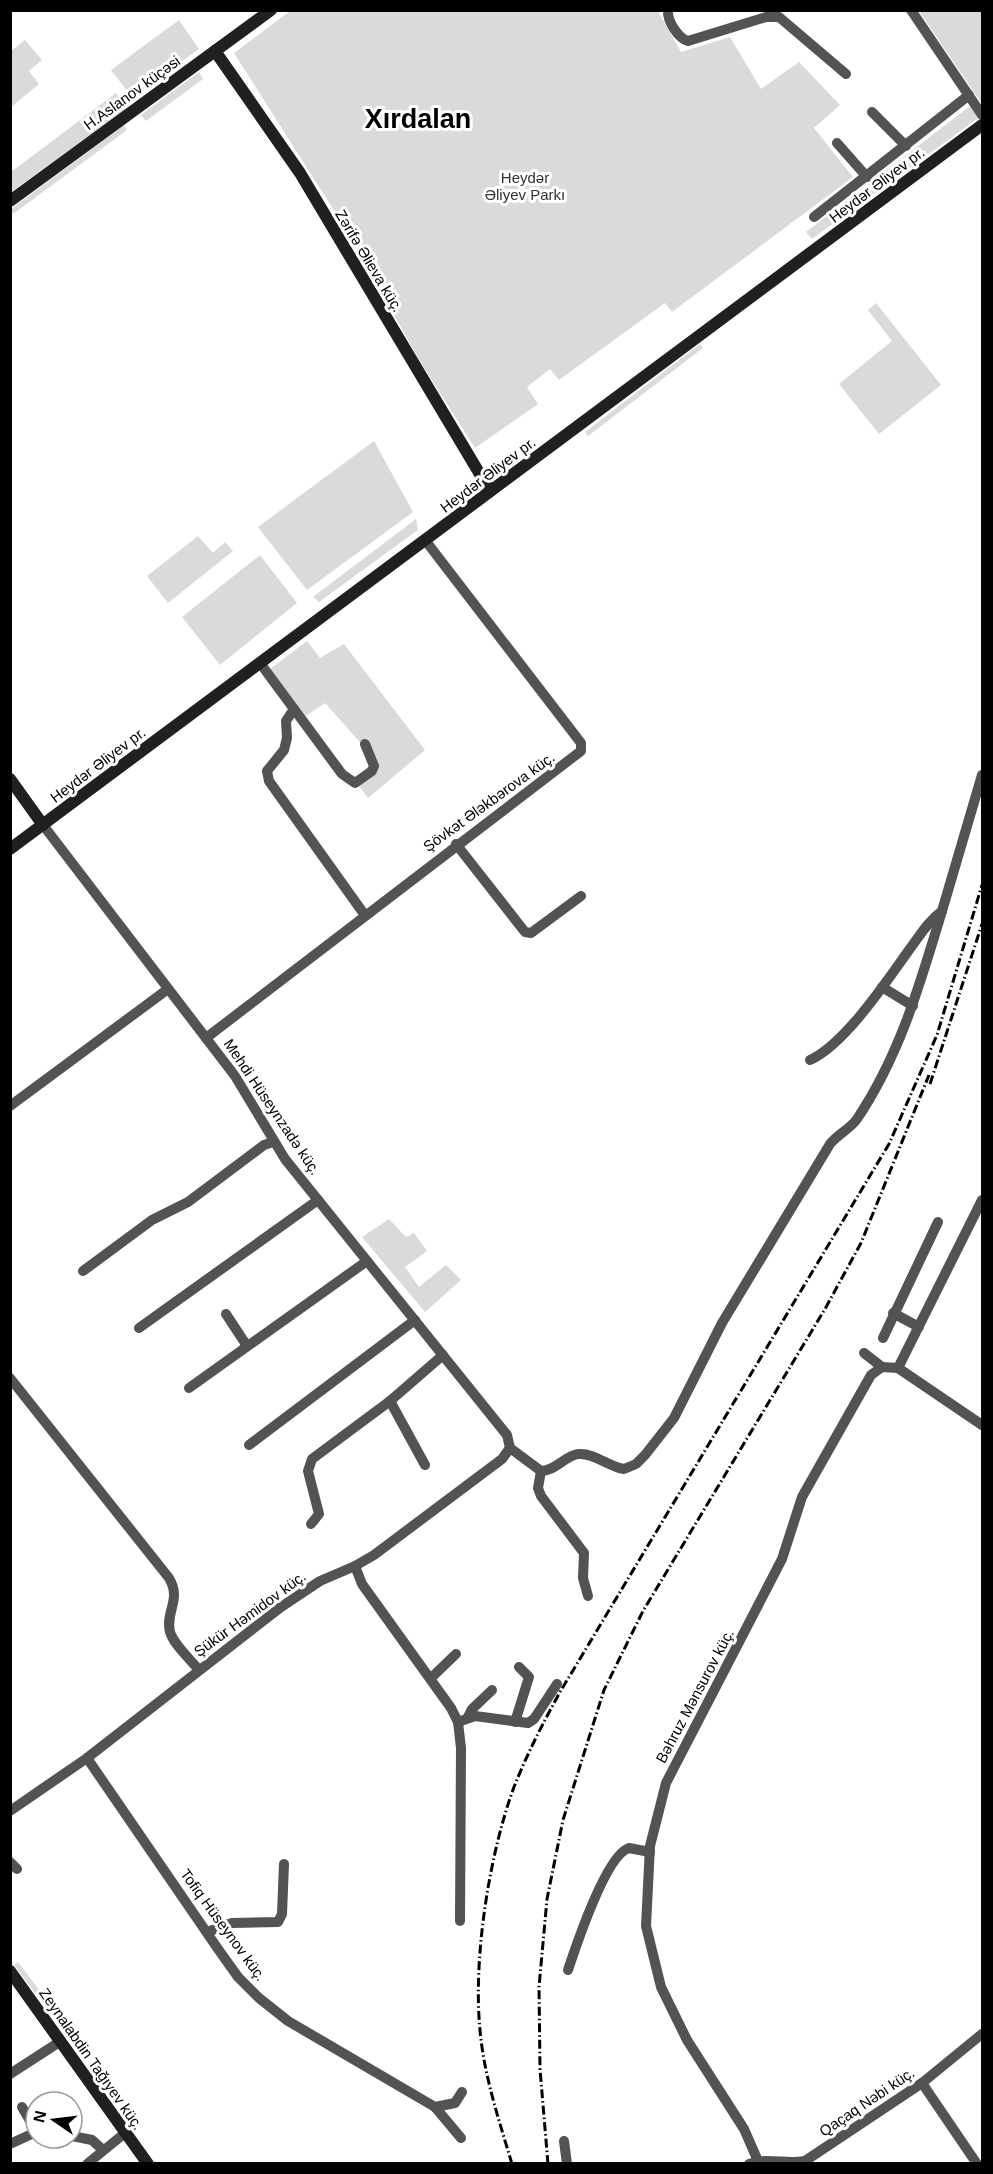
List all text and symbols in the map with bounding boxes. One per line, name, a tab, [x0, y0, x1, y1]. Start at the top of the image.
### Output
street label: H.Aslanov küçəsi	[80, 52, 183, 133]
district label: Xırdalan	[365, 104, 471, 134]
street label: Heydər Əliyev pr.	[826, 143, 928, 226]
park label: Heydər Əliyev Parkı	[485, 169, 565, 203]
street label: Zərifə Əlieva küç.	[332, 207, 407, 315]
street label: Heydər Əliyev pr.	[437, 433, 539, 516]
street label: Heydər Əliyev pr.	[47, 723, 149, 806]
street label: Şövkət Ələkbərova küç.	[420, 748, 558, 855]
street label: Mehdi Hüseynzadə küç.	[221, 1036, 324, 1178]
street label: Şükür Həmidov küç.	[190, 1567, 309, 1660]
street label: Bəhruz Mənsurov küç.	[652, 1626, 737, 1766]
street label: Tofiq Hüseynov küç.	[177, 1865, 270, 1984]
street label: Zeynalabdin Tağıyev küç.	[36, 1985, 147, 2133]
street label: Qaçaq Nəbi küç.	[816, 2064, 917, 2140]
north arrow	[24, 2090, 84, 2150]
text: N	[30, 2109, 50, 2124]

